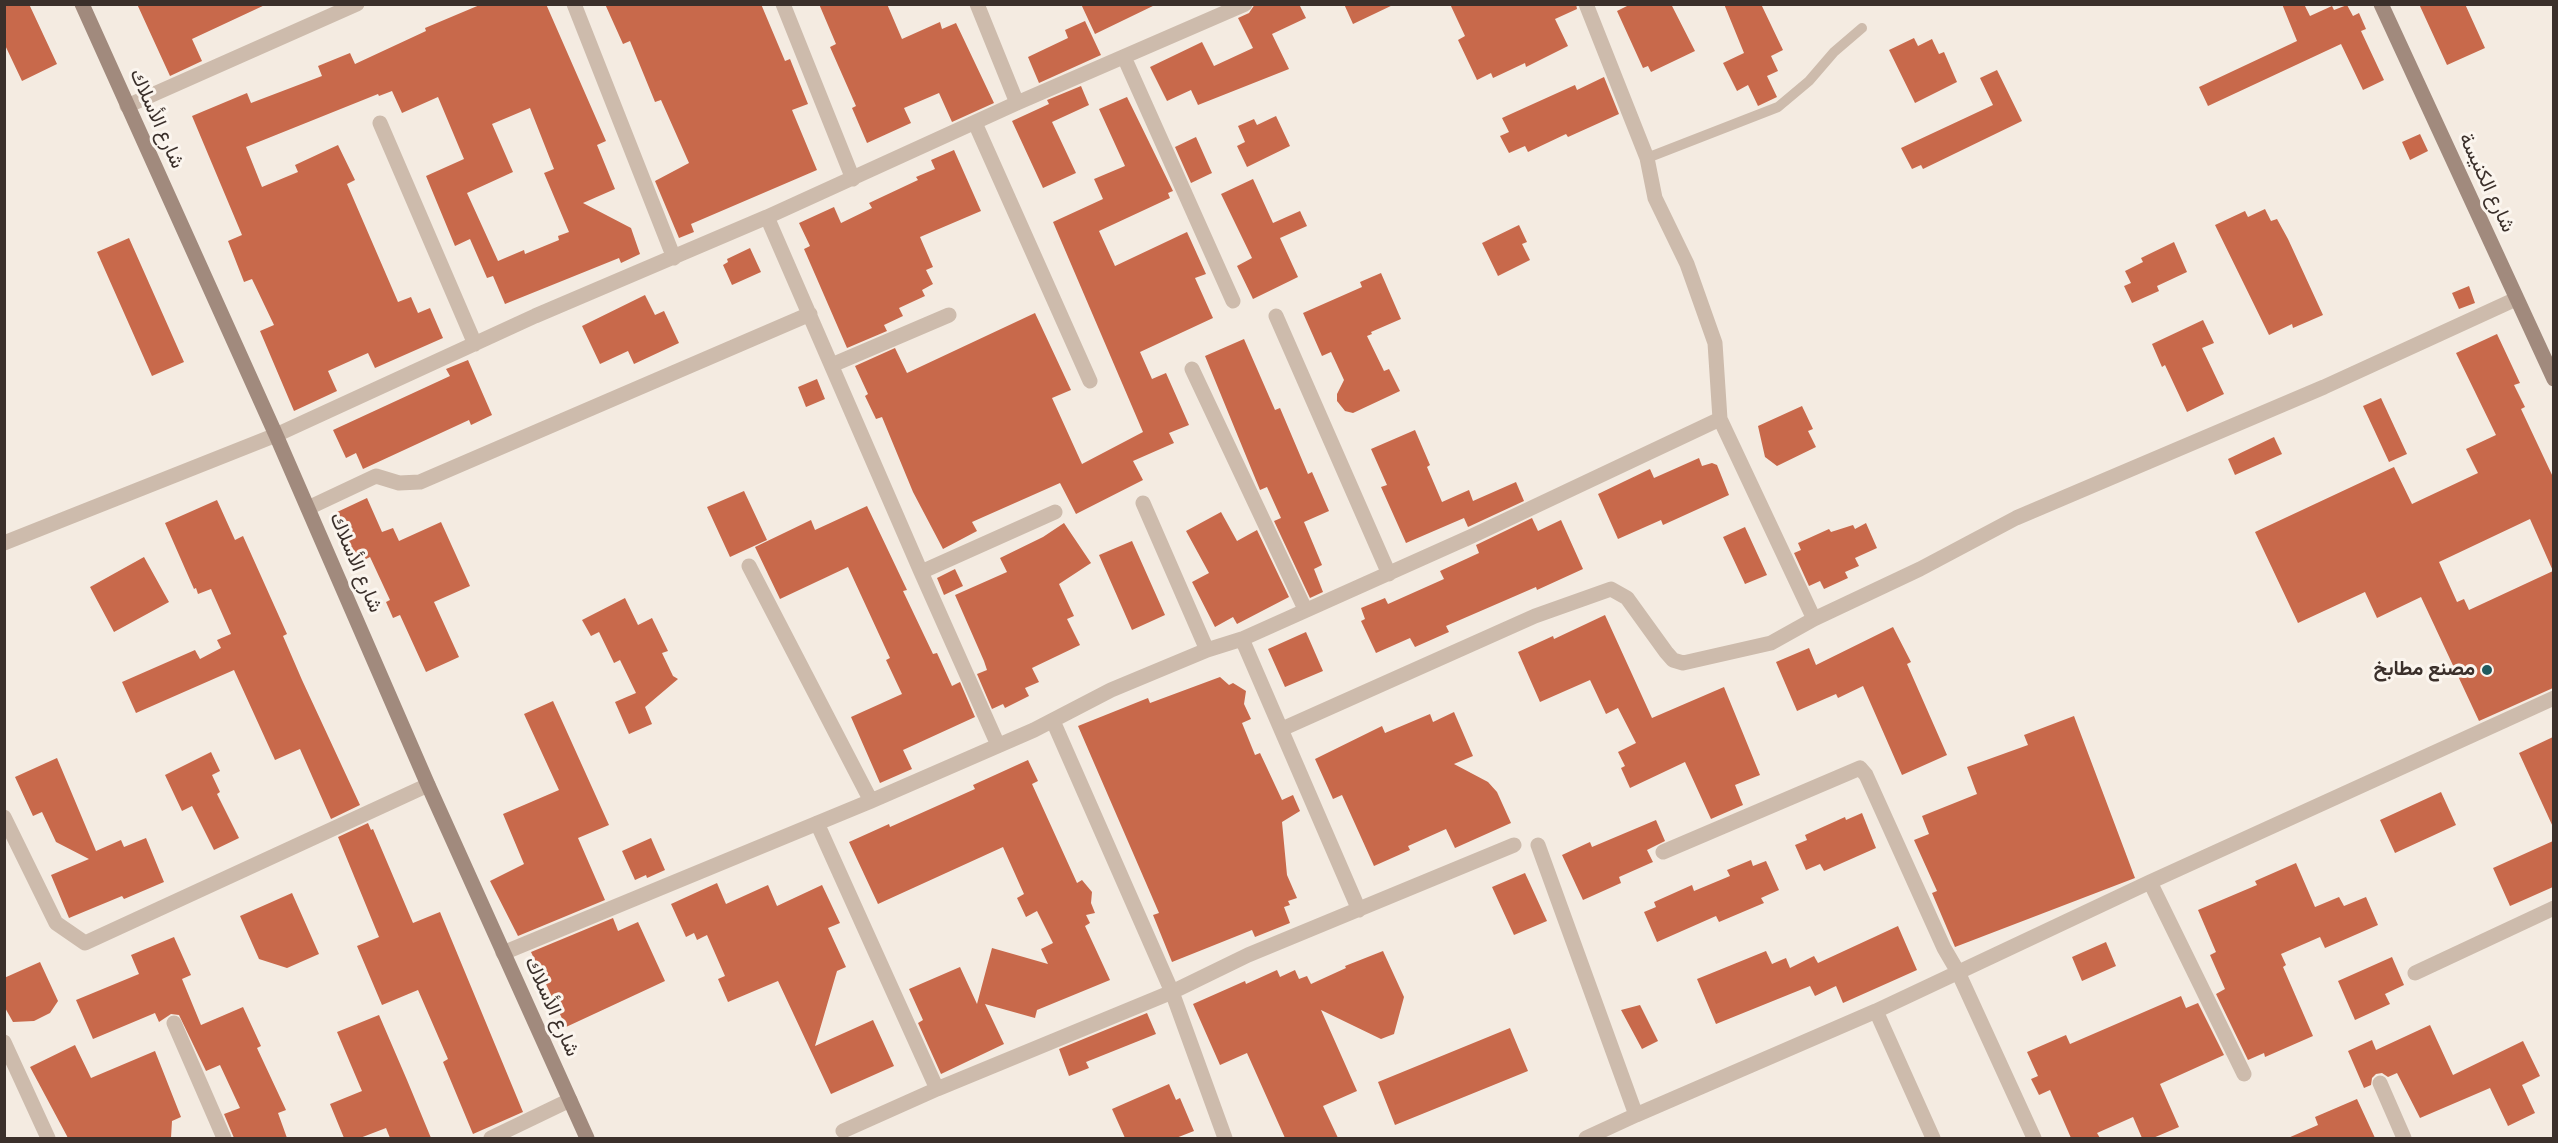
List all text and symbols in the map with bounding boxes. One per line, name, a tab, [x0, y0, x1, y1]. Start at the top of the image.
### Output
street label: شارع الأسلاك	[123, 66, 189, 172]
street label: شارع الكنيسة	[2453, 130, 2519, 236]
street label: شارع الأسلاك	[323, 509, 387, 617]
place label: مصنع مطابخ	[2373, 658, 2475, 682]
marker: مصنع مطابخ	[2480, 663, 2494, 677]
street label: شارع الأسلاك	[518, 954, 584, 1060]

